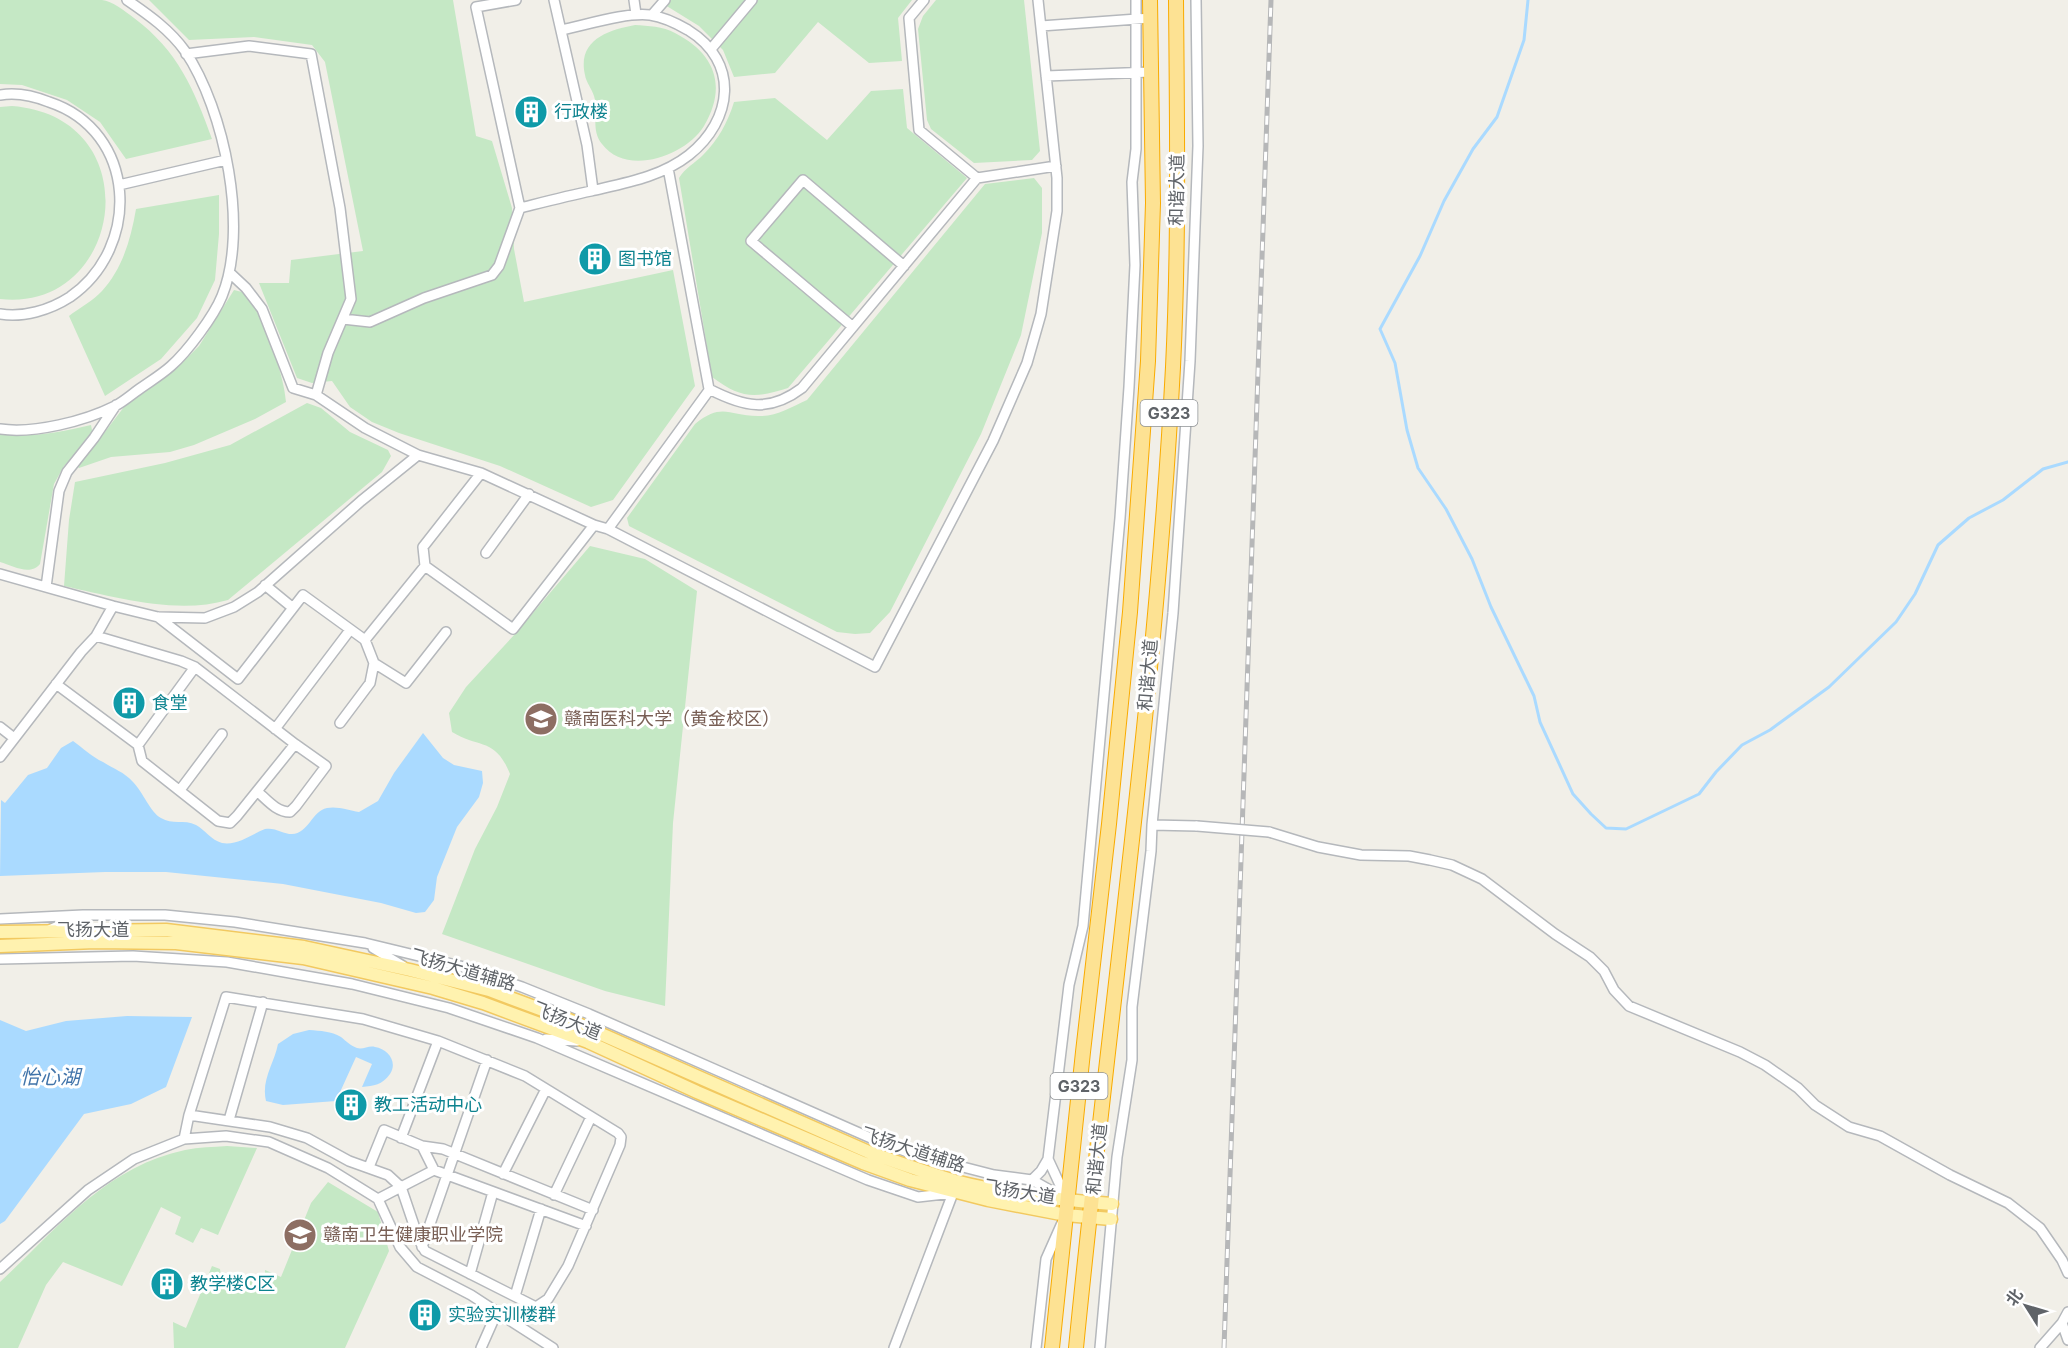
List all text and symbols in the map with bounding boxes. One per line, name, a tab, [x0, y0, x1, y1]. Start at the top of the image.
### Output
building icon: 行政楼	[513, 94, 549, 130]
place label: 行政楼	[554, 101, 608, 122]
street label: 和谐大道	[1165, 154, 1188, 226]
building icon: 图书馆	[577, 241, 613, 277]
place label: 图书馆	[618, 248, 672, 269]
road number: G323	[1140, 400, 1198, 426]
street label: 和谐大道	[1134, 638, 1161, 712]
building icon: 食堂	[111, 685, 147, 721]
place label: 食堂	[152, 692, 188, 713]
school or university icon: 赣南医科大学（黄金校区）	[523, 701, 559, 737]
place label: 赣南医科大学（黄金校区）	[564, 708, 780, 729]
street label: 飞扬大道	[57, 919, 129, 940]
street label: 飞扬大道辅路	[408, 945, 518, 994]
street label: 飞扬大道	[530, 997, 604, 1044]
water label: 怡心湖	[20, 1065, 83, 1089]
road number: G323	[1050, 1073, 1108, 1099]
building icon: 教工活动中心	[333, 1087, 369, 1123]
place label: 教工活动中心	[374, 1094, 482, 1115]
street label: 和谐大道	[1082, 1122, 1111, 1196]
street label: 飞扬大道辅路	[859, 1123, 968, 1176]
street label: 飞扬大道	[983, 1176, 1057, 1208]
school or university icon: 赣南卫生健康职业学院	[282, 1217, 318, 1253]
place label: 赣南卫生健康职业学院	[323, 1224, 503, 1245]
building icon: 教学楼C区	[149, 1266, 185, 1302]
place label: 教学楼C区	[190, 1273, 275, 1294]
north arrow	[1996, 1276, 2056, 1336]
text: 北	[2001, 1285, 2027, 1309]
building icon: 实验实训楼群	[407, 1297, 443, 1333]
place label: 实验实训楼群	[448, 1304, 556, 1325]

